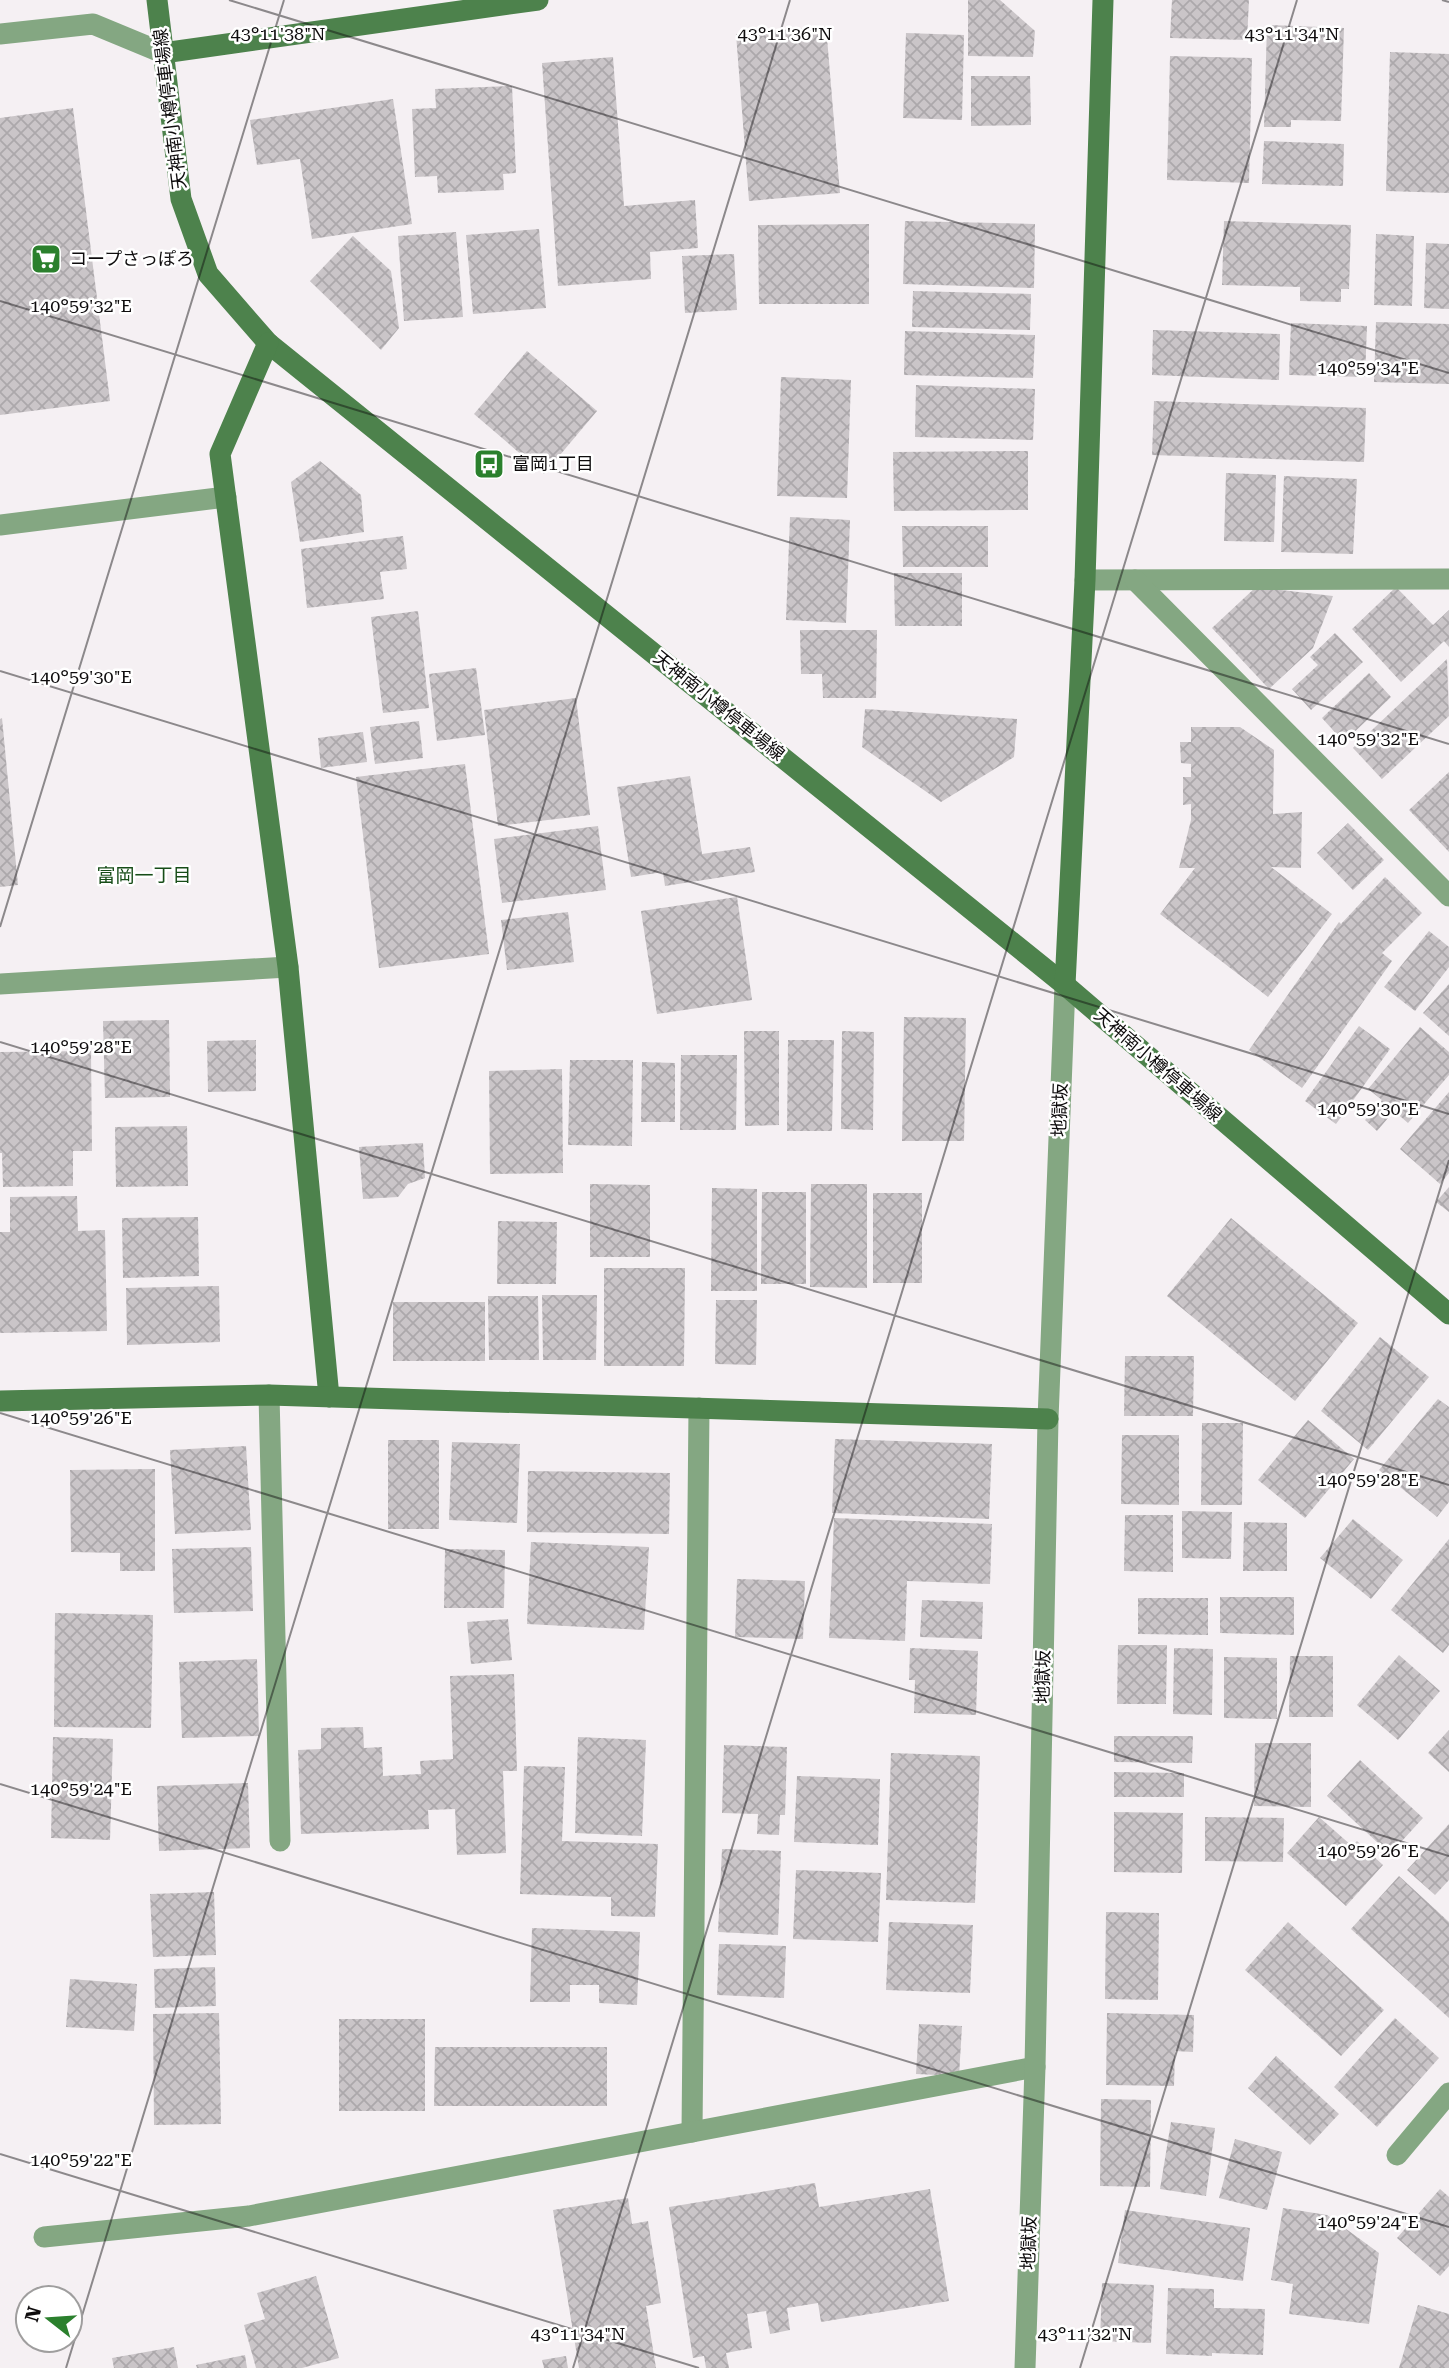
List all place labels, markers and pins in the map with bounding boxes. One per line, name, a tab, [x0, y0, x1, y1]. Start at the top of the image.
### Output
supermarket icon: コープさっぽろ	[29, 242, 63, 276]
place label: コープさっぽろ	[69, 248, 194, 269]
bus stop icon: 富岡1丁目	[472, 447, 506, 481]
place label: 富岡1丁目	[512, 453, 594, 474]

